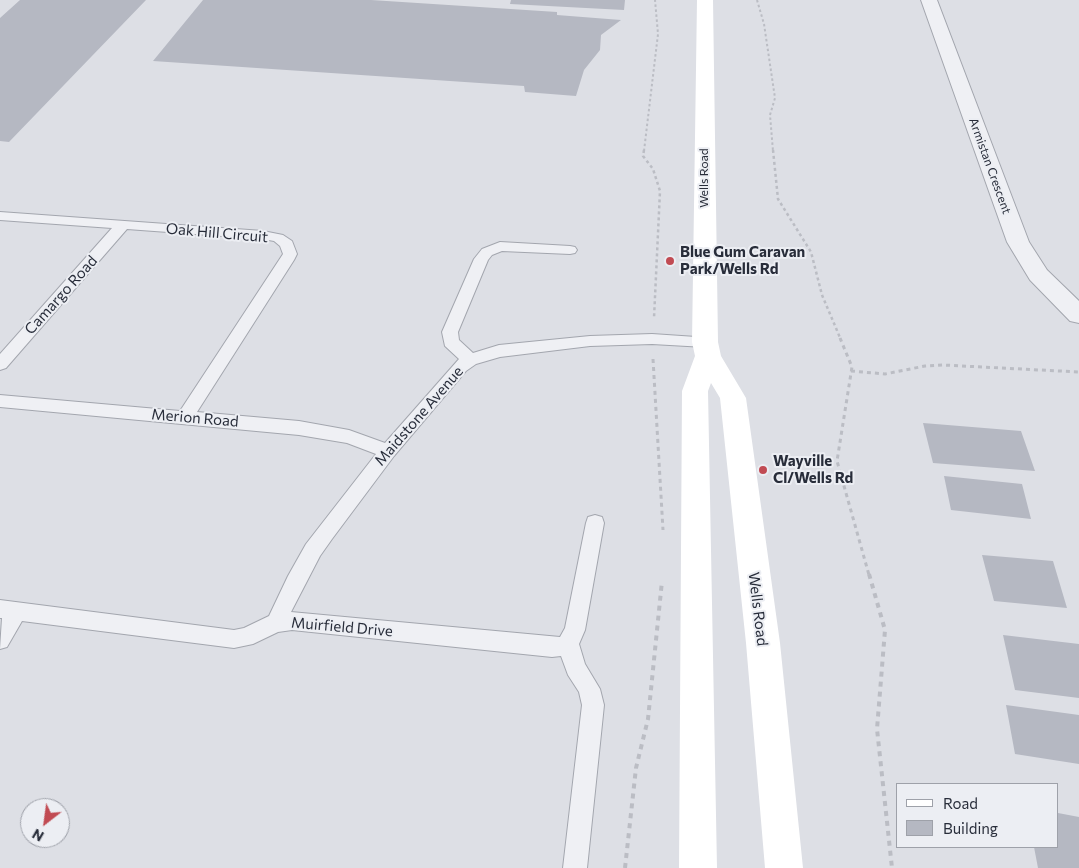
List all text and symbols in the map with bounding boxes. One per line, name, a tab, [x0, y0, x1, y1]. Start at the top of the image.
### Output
street label: Armistan Crescent	[966, 116, 1014, 216]
street label: Wells Road	[697, 148, 711, 208]
street label: Oak Hill Circuit	[165, 220, 269, 246]
place label: Blue Gum Caravan Park/Wells Rd	[680, 243, 805, 278]
street label: Camargo Road	[21, 252, 101, 338]
marker: Blue Gum Caravan Park/Wells Rd	[664, 255, 676, 267]
street label: Maidstone Avenue	[371, 363, 467, 469]
street label: Merion Road	[151, 405, 239, 431]
place label: Wayville Cl/Wells Rd	[773, 452, 853, 487]
marker: Wayville Cl/Wells Rd	[757, 464, 769, 476]
street label: Wells Road	[745, 571, 771, 647]
street label: Muirfield Drive	[290, 614, 394, 640]
legend	[896, 783, 1059, 848]
text: Road	[943, 794, 978, 812]
north arrow	[20, 798, 70, 848]
text: Building	[943, 819, 998, 837]
text: N	[29, 826, 47, 846]

